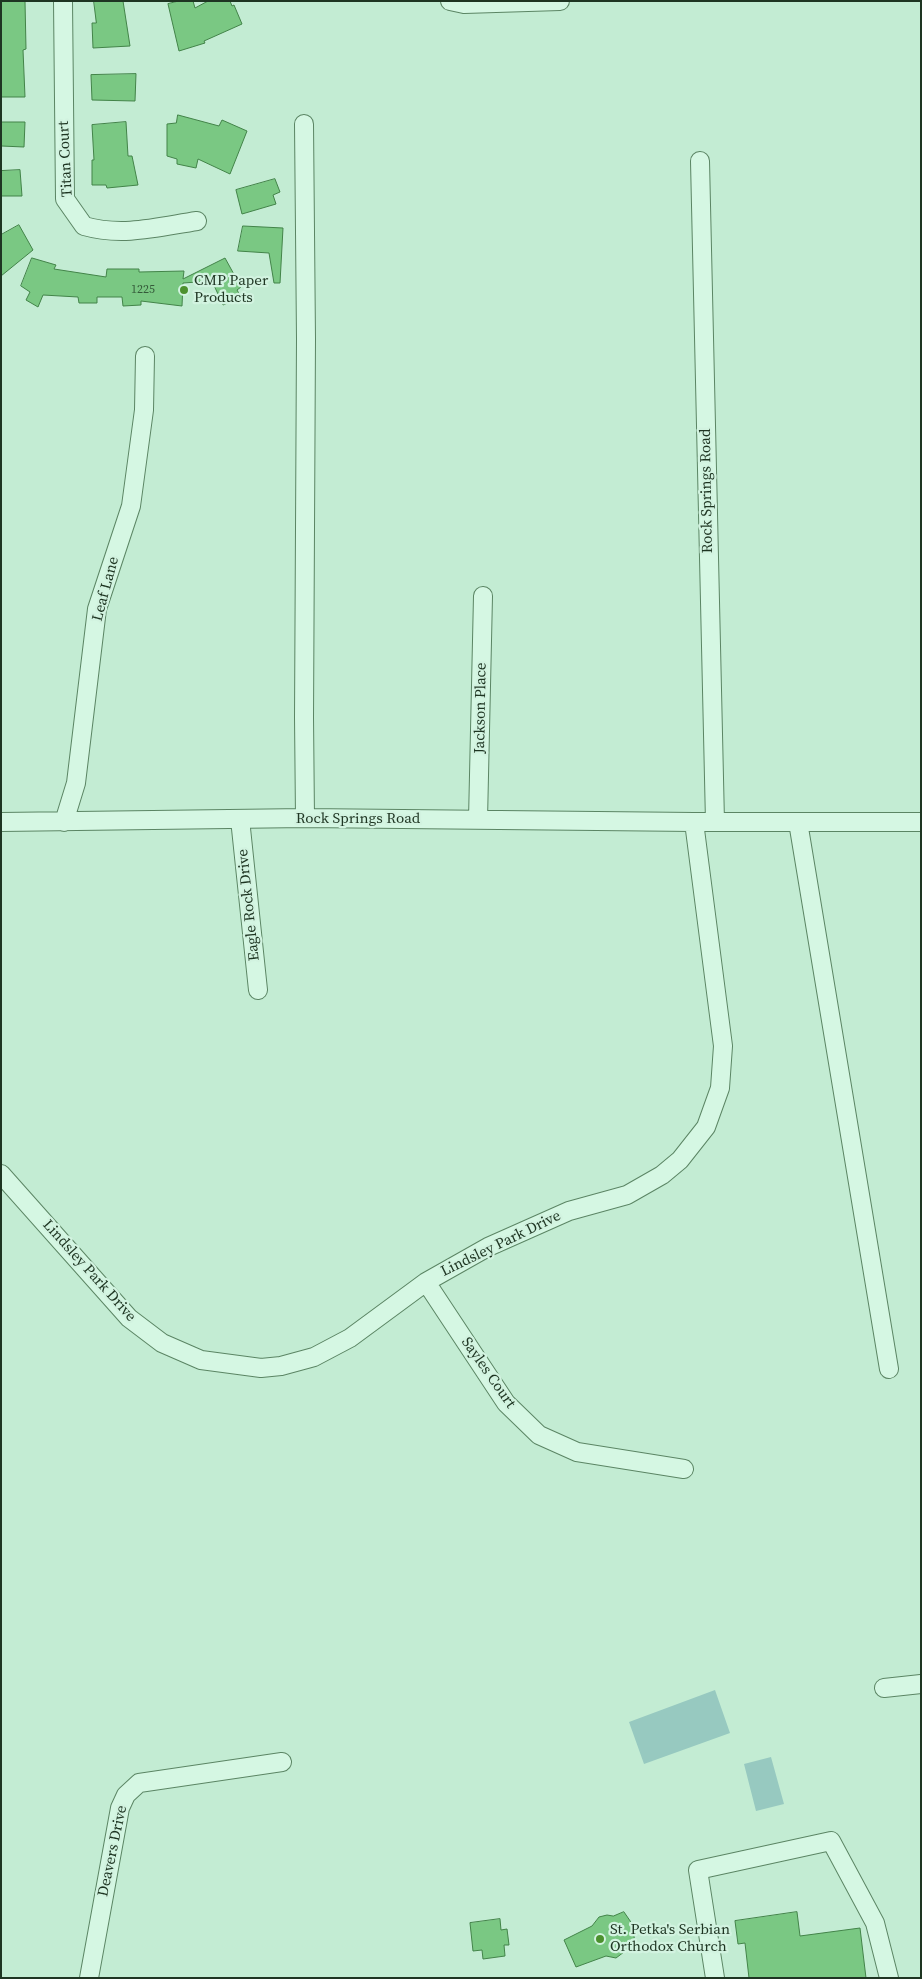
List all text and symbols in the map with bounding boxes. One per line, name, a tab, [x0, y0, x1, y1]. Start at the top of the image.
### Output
street label: Titan Court	[55, 120, 77, 198]
place label: CMP Paper Products	[194, 272, 268, 307]
house number: 1225	[131, 283, 155, 297]
marker: CMP Paper Products	[178, 284, 190, 296]
street label: Rock Springs Road	[697, 429, 717, 553]
street label: Leaf Lane	[89, 555, 123, 623]
street label: Jackson Place	[471, 662, 491, 754]
street label: Rock Springs Road	[296, 810, 420, 828]
street label: Eagle Rock Drive	[234, 848, 264, 962]
street label: Lindsley Park Drive	[438, 1207, 564, 1281]
street label: Lindsley Park Drive	[39, 1216, 139, 1326]
street label: Sayles Court	[457, 1334, 519, 1412]
street label: Deavers Drive	[95, 1804, 131, 1898]
place label: St. Petka's Serbian Orthodox Church	[610, 1921, 730, 1956]
marker: St. Petka's Serbian Orthodox Church	[594, 1933, 606, 1945]

